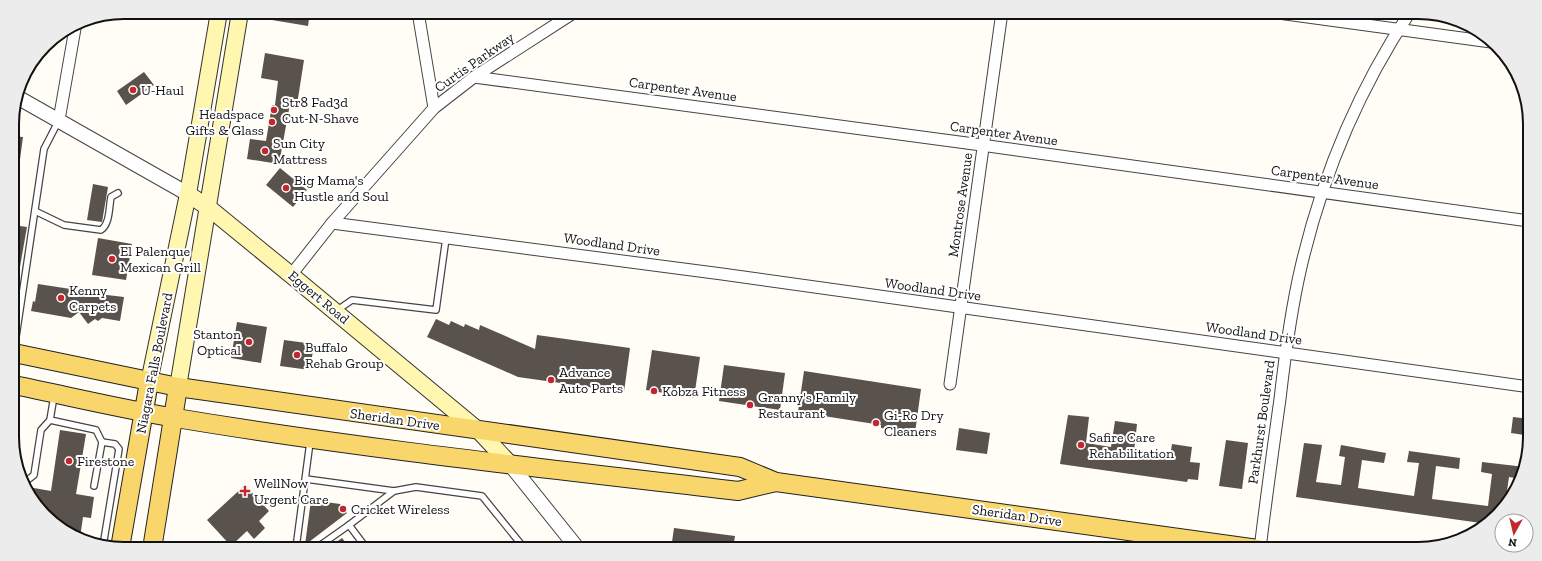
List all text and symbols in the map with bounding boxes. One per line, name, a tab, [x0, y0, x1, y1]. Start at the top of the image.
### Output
street label: Curtis Parkway	[431, 28, 518, 96]
street label: Carpenter Avenue	[628, 74, 738, 106]
place label: U-Haul	[141, 82, 184, 99]
marker: U-Haul	[128, 85, 138, 95]
place label: Str8 Fad3d Cut-N-Shave	[282, 94, 359, 127]
marker: Str8 Fad3d Cut-N-Shave	[269, 105, 279, 115]
place label: Headspace Gifts & Glass	[186, 106, 264, 139]
marker: Headspace Gifts & Glass	[267, 117, 277, 127]
street label: Carpenter Avenue	[949, 118, 1059, 150]
place label: Sun City Mattress	[273, 135, 327, 168]
marker: Sun City Mattress	[260, 146, 270, 156]
street label: Montrose Avenue	[945, 151, 976, 258]
street label: Carpenter Avenue	[1270, 162, 1380, 194]
place label: Big Mama's Hustle and Soul	[294, 172, 389, 205]
marker: Big Mama's Hustle and Soul	[281, 183, 291, 193]
street label: Woodland Drive	[563, 229, 661, 260]
place label: El Palenque Mexican Grill	[120, 243, 201, 276]
marker: El Palenque Mexican Grill	[107, 254, 117, 264]
street label: Eggert Road	[285, 267, 353, 328]
street label: Woodland Drive	[884, 274, 982, 305]
place label: Kenny Carpets	[69, 282, 116, 315]
street label: Niagara Falls Boulevard	[132, 291, 177, 435]
marker: Kenny Carpets	[56, 293, 66, 303]
street label: Woodland Drive	[1205, 318, 1303, 349]
place label: Stanton Optical	[193, 326, 241, 359]
marker: Stanton Optical	[244, 337, 254, 347]
place label: Buffalo Rehab Group	[305, 339, 384, 372]
marker: Buffalo Rehab Group	[292, 350, 302, 360]
street label: Parkhurst Boulevard	[1244, 359, 1279, 485]
place label: Advance Auto Parts	[559, 364, 623, 397]
marker: Advance Auto Parts	[546, 375, 556, 385]
place label: Kobza Fitness	[662, 383, 746, 400]
marker: Kobza Fitness	[649, 386, 659, 396]
place label: Granny's Family Restaurant	[758, 389, 857, 422]
marker: Granny's Family Restaurant	[745, 400, 755, 410]
street label: Sheridan Drive	[349, 405, 441, 434]
place label: Gi-Ro Dry Cleaners	[884, 407, 944, 440]
marker: Gi-Ro Dry Cleaners	[871, 418, 881, 428]
place label: Safire Care Rehabilitation	[1089, 429, 1174, 462]
marker: Safire Care Rehabilitation	[1076, 440, 1086, 450]
place label: Firestone	[77, 453, 135, 470]
marker: Firestone	[64, 456, 74, 466]
place label: WellNow Urgent Care	[254, 475, 329, 508]
marker: WellNow Urgent Care	[239, 485, 251, 497]
place label: Cricket Wireless	[351, 501, 450, 518]
street label: Sheridan Drive	[971, 501, 1063, 530]
marker: Cricket Wireless	[338, 504, 348, 514]
north arrow	[1494, 513, 1534, 553]
text: N	[1507, 535, 1518, 549]

